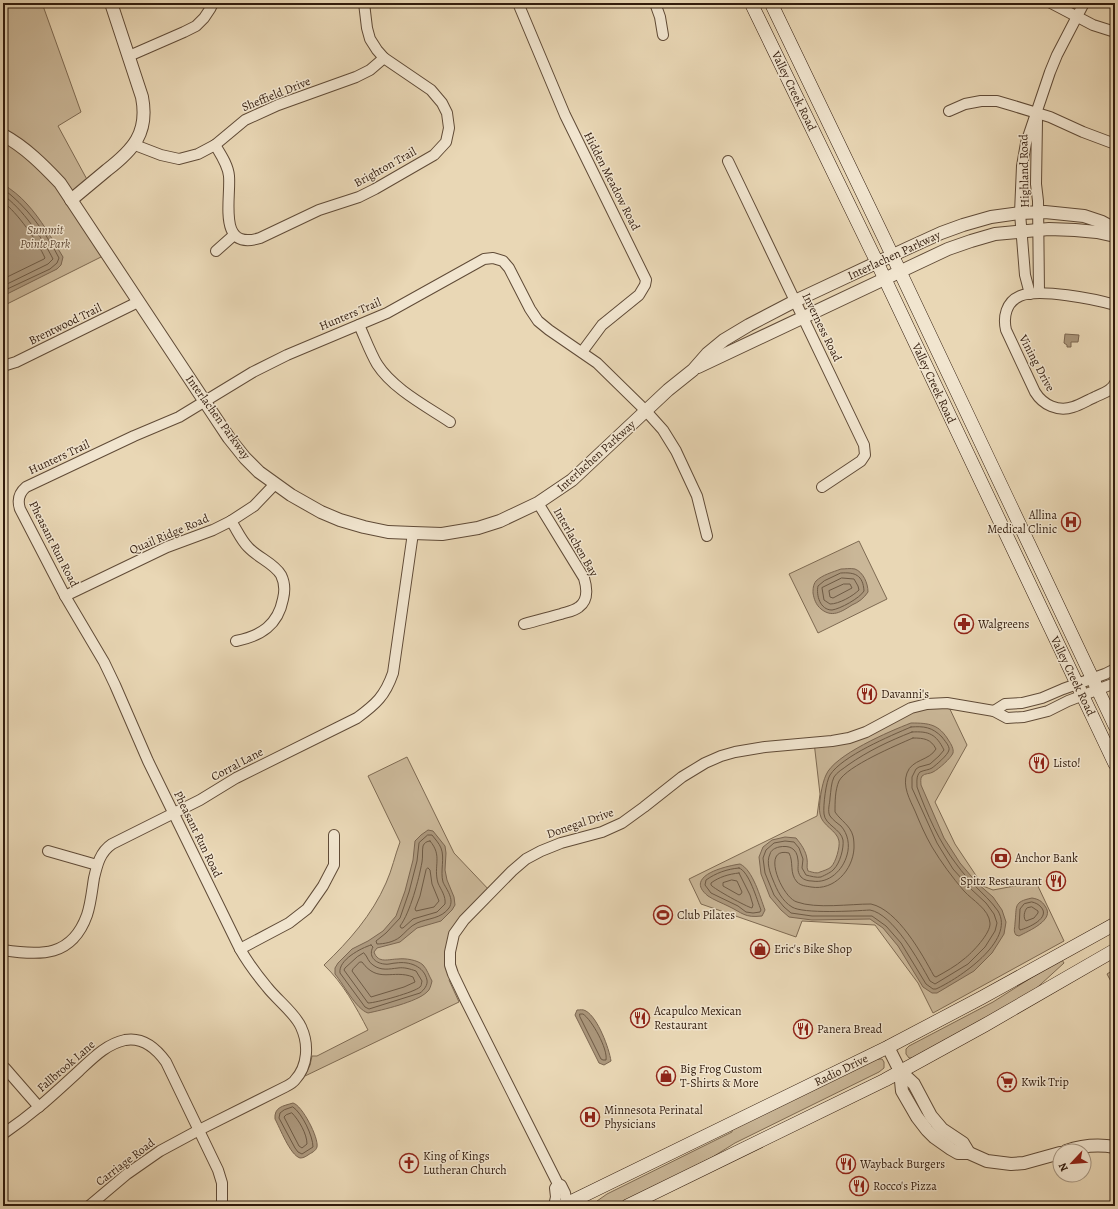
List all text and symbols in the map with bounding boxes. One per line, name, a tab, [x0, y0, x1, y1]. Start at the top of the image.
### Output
street label: Valley Creek Road	[767, 48, 820, 134]
street label: Sheffield Drive	[239, 73, 313, 115]
street label: Hidden Meadow Road	[580, 129, 644, 233]
street label: Highland Road	[1015, 133, 1033, 208]
street label: Brighton Trail	[351, 143, 419, 191]
park label: Summit Pointe Park	[20, 222, 71, 252]
street label: Interlachen Parkway	[845, 226, 944, 284]
street label: Inverness Road	[798, 290, 846, 365]
street label: Hunters Trail	[317, 294, 383, 334]
street label: Brentwood Trail	[26, 299, 104, 349]
street label: Vining Drive	[1015, 331, 1059, 394]
street label: Valley Creek Road	[908, 339, 960, 426]
street label: Interlachen Parkway	[182, 372, 254, 463]
street label: Interlachen Parkway	[553, 416, 639, 496]
street label: Hunters Trail	[26, 436, 92, 478]
street label: Pheasant Run Road	[25, 498, 83, 590]
street label: Interlachen Bay	[550, 505, 602, 580]
place label: Allina Medical Clinic	[987, 507, 1057, 537]
street label: Quail Ridge Road	[127, 510, 212, 558]
hospital icon: Allina Medical Clinic	[1060, 511, 1082, 533]
pharmacy icon: Walgreens	[953, 613, 975, 635]
place label: Walgreens	[977, 616, 1030, 632]
street label: Valley Creek Road	[1046, 633, 1099, 719]
restaurant icon: Davanni's	[856, 683, 878, 705]
place label: Davanni's	[881, 686, 929, 702]
street label: Corral Lane	[208, 744, 266, 784]
restaurant icon: Listo!	[1028, 752, 1050, 774]
place label: Listo!	[1053, 755, 1081, 771]
street label: Pheasant Run Road	[170, 788, 226, 881]
street label: Donegal Drive	[544, 804, 616, 842]
bank icon: Anchor Bank	[990, 847, 1012, 869]
place label: Anchor Bank	[1014, 850, 1078, 866]
restaurant icon: Spitz Restaurant	[1045, 870, 1067, 892]
place label: Spitz Restaurant	[960, 873, 1042, 889]
sports icon: Club Pilates	[652, 904, 674, 926]
place label: Club Pilates	[677, 907, 735, 923]
shop icon: Eric's Bike Shop	[749, 938, 771, 960]
place label: Eric's Bike Shop	[774, 941, 852, 957]
place label: Acapulco Mexican Restaurant	[653, 1003, 742, 1033]
restaurant icon: Acapulco Mexican Restaurant	[629, 1007, 651, 1029]
restaurant icon: Panera Bread	[792, 1018, 814, 1040]
place label: Panera Bread	[817, 1021, 883, 1037]
street label: Fallbrook Lane	[34, 1036, 98, 1096]
street label: Radio Drive	[812, 1050, 870, 1090]
place label: Big Frog Custom T-Shirts & More	[680, 1061, 762, 1091]
shop icon: Big Frog Custom T-Shirts & More	[655, 1065, 677, 1087]
supermarket icon: Kwik Trip	[996, 1071, 1018, 1093]
place label: Kwik Trip	[1021, 1074, 1069, 1090]
place label: Minnesota Perinatal Physicians	[604, 1102, 703, 1132]
hospital icon: Minnesota Perinatal Physicians	[579, 1106, 601, 1128]
street label: Carriage Road	[92, 1134, 158, 1189]
north arrow	[1052, 1143, 1092, 1183]
place label: King of Kings Lutheran Church	[423, 1148, 507, 1178]
church icon: King of Kings Lutheran Church	[398, 1152, 420, 1174]
restaurant icon: Wayback Burgers	[835, 1153, 857, 1175]
place label: Wayback Burgers	[859, 1156, 945, 1172]
text: N	[1055, 1160, 1072, 1174]
restaurant icon: Rocco's Pizza	[848, 1175, 870, 1197]
place label: Rocco's Pizza	[873, 1178, 937, 1194]

